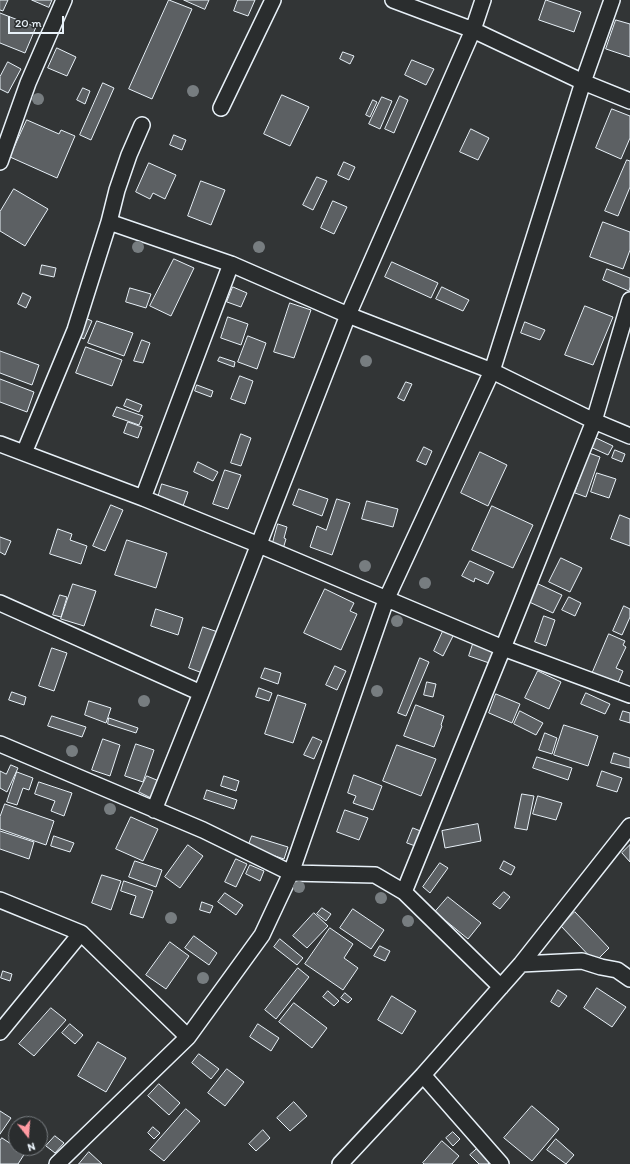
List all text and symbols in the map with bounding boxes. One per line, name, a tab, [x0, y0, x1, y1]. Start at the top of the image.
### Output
scale bar	[10, 8, 66, 34]
text: 20 m	[15, 16, 42, 30]
north arrow	[8, 1116, 48, 1156]
text: N	[26, 1140, 37, 1154]

